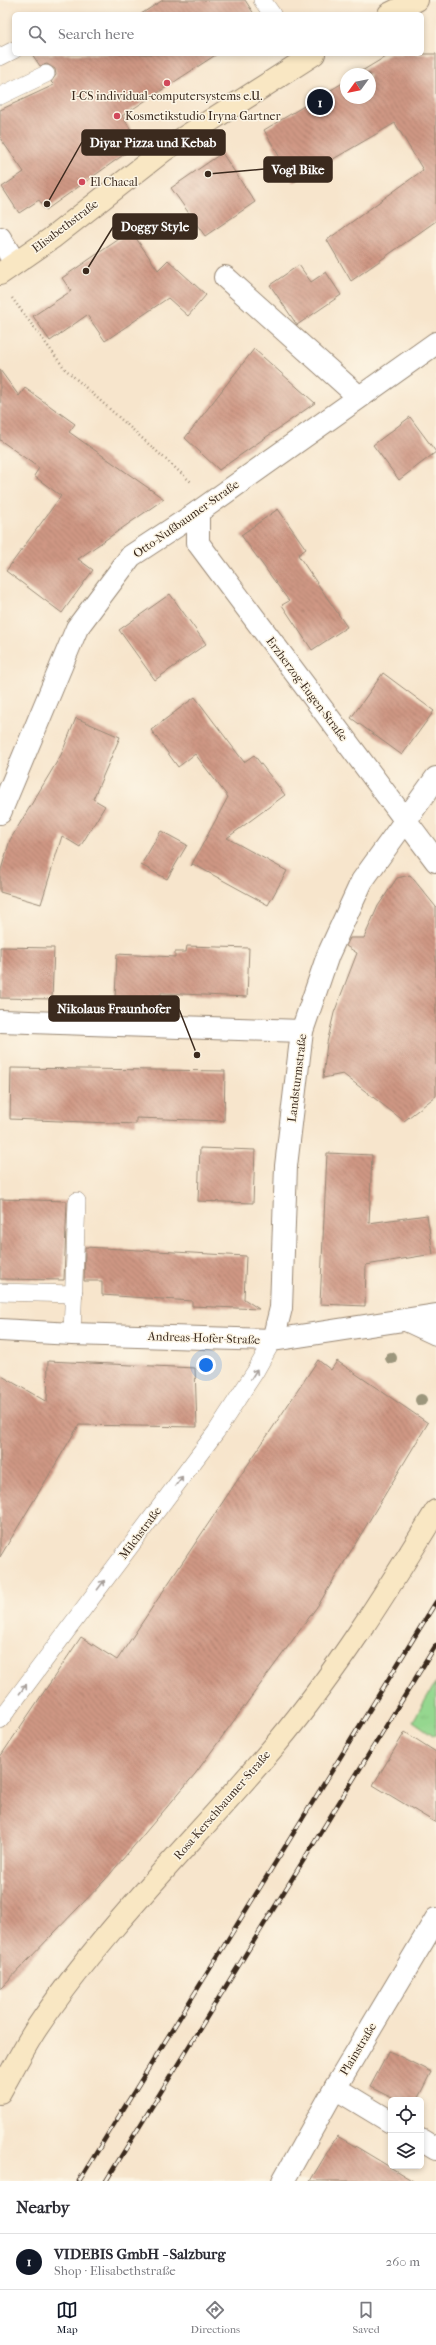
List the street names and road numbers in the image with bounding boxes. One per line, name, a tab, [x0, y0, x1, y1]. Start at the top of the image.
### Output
street label: Elisabethstraße	[29, 197, 101, 255]
street label: Otto-Nußbaumer-Straße	[130, 477, 242, 561]
street label: Erzherzog-Eugen-Straße	[263, 634, 351, 744]
street label: Landsturmstraße	[285, 1033, 309, 1123]
street label: Andreas-Hofer-Straße	[147, 1329, 260, 1347]
street label: Milchstraße	[116, 1504, 164, 1562]
street label: Rosa-Kerschbaumer-Straße	[171, 1748, 273, 1862]
street label: Plainstraße	[337, 2020, 379, 2078]

